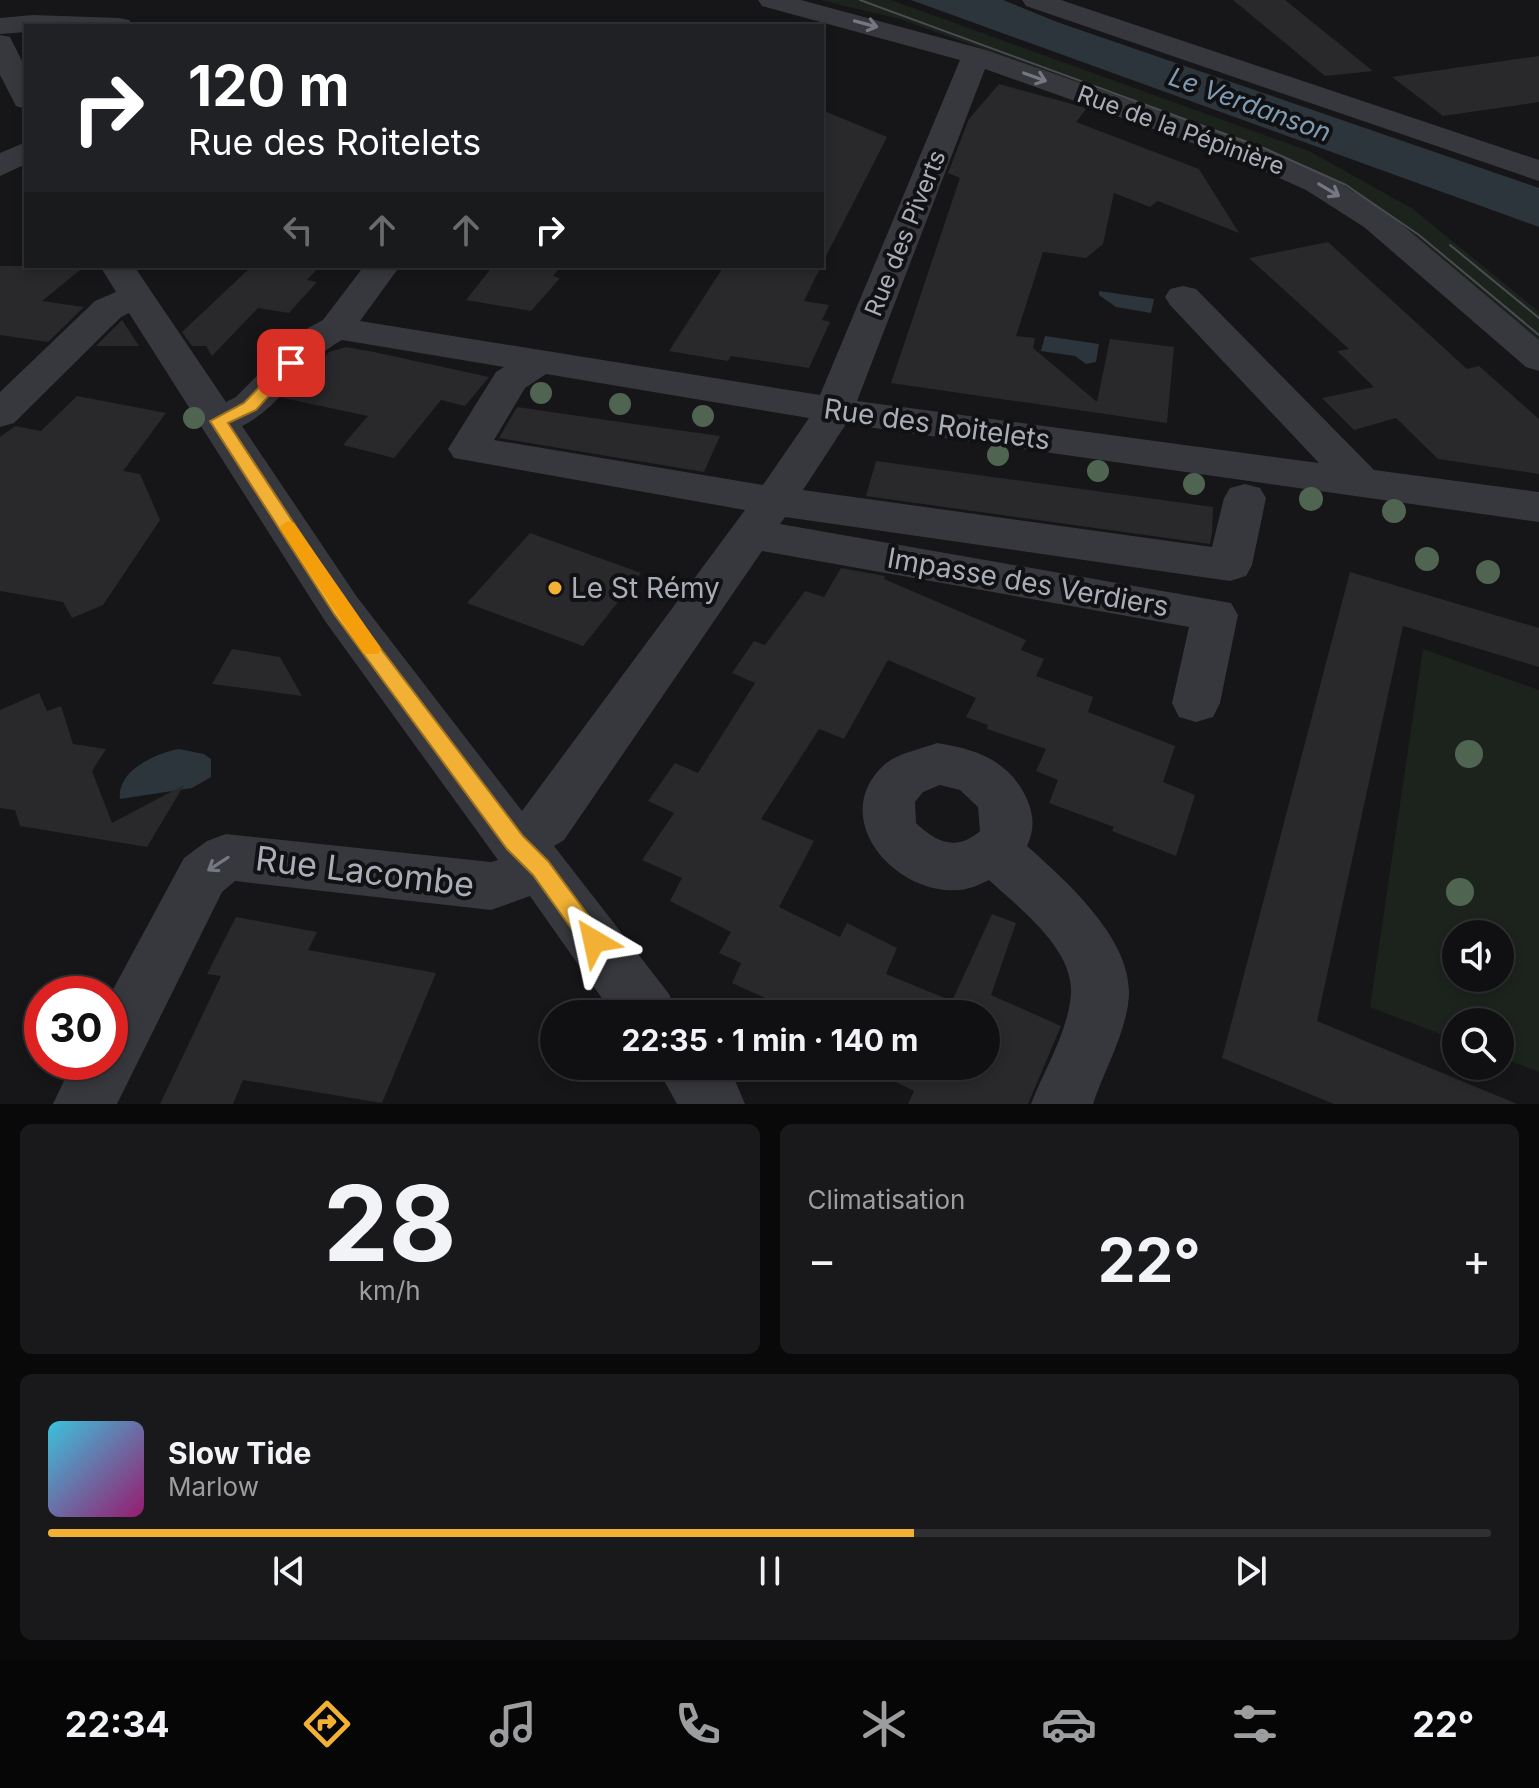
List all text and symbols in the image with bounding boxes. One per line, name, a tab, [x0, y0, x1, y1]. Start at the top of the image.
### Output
one-way arrow	[853, 17, 879, 32]
text: 120 m	[188, 52, 350, 120]
icon: right	[56, 56, 160, 160]
water label: Le Verdanson	[1165, 60, 1335, 148]
one-way arrow	[1022, 70, 1047, 85]
street label: Rue de la Pépinière	[1074, 79, 1288, 181]
text: Rue des Roitelets	[188, 120, 481, 164]
street label: Rue des Piverts	[859, 146, 951, 320]
one-way arrow	[1317, 182, 1340, 198]
icon: left	[276, 208, 320, 252]
icon: ahead	[360, 208, 404, 252]
icon: ahead	[444, 208, 488, 252]
icon: right	[528, 208, 572, 252]
pin	[257, 329, 325, 397]
icon: arrive	[269, 341, 313, 385]
street label: Rue des Roitelets	[822, 391, 1052, 457]
street label: Impasse des Verdiers	[885, 541, 1171, 623]
place label: Le St Rémy	[571, 571, 720, 605]
marker: Le St Rémy	[546, 579, 564, 597]
street label: Rue Lacombe	[253, 837, 477, 905]
one-way arrow	[207, 856, 229, 873]
position arrow	[552, 899, 636, 983]
map controls	[1442, 920, 1514, 1080]
button: sound	[1442, 920, 1514, 992]
speed limit sign: 30	[24, 976, 128, 1080]
button: search	[1442, 1008, 1514, 1080]
text: 22:35 · 1 min · 140 m	[622, 1022, 918, 1058]
text: 28	[323, 1160, 456, 1286]
text: Climatisation	[808, 1184, 965, 1215]
text: 22°	[1098, 1224, 1201, 1296]
text: −	[808, 1233, 837, 1287]
text: +	[1462, 1233, 1491, 1287]
text: km/h	[359, 1275, 421, 1306]
text: Slow Tide	[168, 1435, 311, 1471]
text: Marlow	[168, 1471, 259, 1502]
icon: previous	[267, 1549, 311, 1593]
icon: pause	[748, 1549, 792, 1593]
icon: next	[1229, 1549, 1273, 1593]
icon: directions	[299, 1696, 355, 1752]
icon: music	[485, 1696, 541, 1752]
icon: phone	[670, 1696, 726, 1752]
icon: climate	[856, 1696, 912, 1752]
icon: car	[1041, 1696, 1097, 1752]
icon: filters	[1227, 1696, 1283, 1752]
text: 22:34	[65, 1702, 170, 1746]
text: 22°	[1412, 1702, 1474, 1746]

